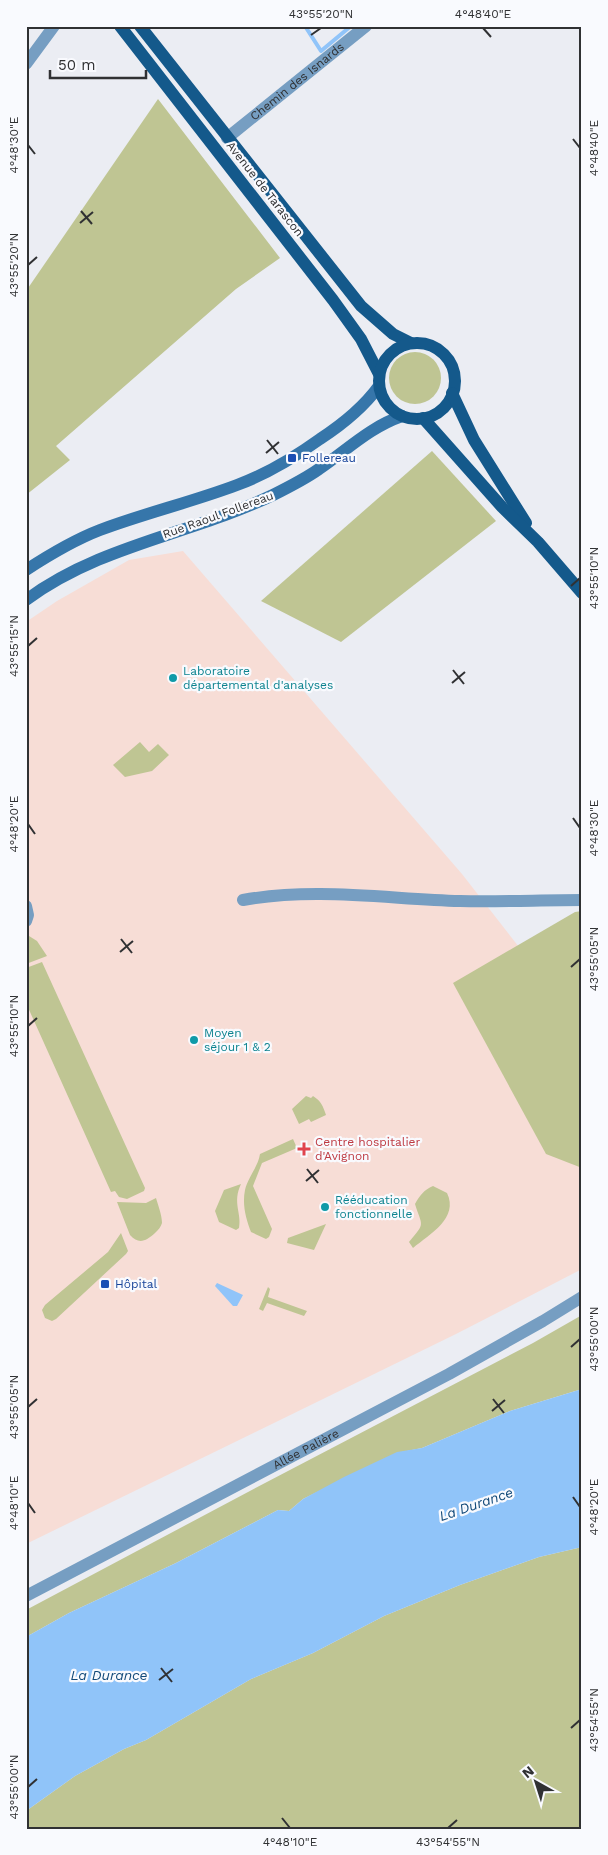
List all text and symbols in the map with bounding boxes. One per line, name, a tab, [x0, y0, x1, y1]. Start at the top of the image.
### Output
text: 43°55'20"N	[289, 7, 353, 21]
text: 4°48'40"E	[455, 7, 511, 21]
street label: Chemin des Isnards	[247, 40, 347, 123]
scale bar	[50, 48, 146, 80]
text: 50 m	[58, 56, 95, 74]
text: 4°48'30"E	[7, 116, 21, 174]
text: 4°48'40"E	[587, 120, 601, 176]
street label: Avenue de Tarascon	[224, 139, 306, 239]
text: 43°55'20"N	[7, 233, 21, 297]
place label: Follereau	[302, 451, 356, 465]
marker: Follereau	[286, 452, 298, 464]
street label: Rue Raoul Follereau	[161, 488, 275, 542]
text: 43°55'10"N	[587, 547, 601, 609]
text: 43°55'15"N	[7, 615, 21, 677]
place label: Laboratoire départemental d'analyses	[183, 664, 333, 692]
marker: Laboratoire départemental d'analyses	[167, 672, 179, 684]
text: 4°48'20"E	[7, 795, 21, 853]
text: 4°48'30"E	[587, 799, 601, 857]
text: 43°55'05"N	[587, 927, 601, 991]
text: 43°55'10"N	[7, 995, 21, 1057]
place label: Moyen séjour 1 & 2	[204, 1026, 271, 1054]
marker: Moyen séjour 1 & 2	[188, 1034, 200, 1046]
place label: Centre hospitalier d'Avignon	[315, 1135, 421, 1163]
marker: Centre hospitalier d'Avignon	[297, 1142, 311, 1156]
place label: Rééducation fonctionnelle	[335, 1193, 412, 1221]
marker: Rééducation fonctionnelle	[319, 1201, 331, 1213]
place label: Hôpital	[115, 1277, 157, 1291]
marker: Hôpital	[99, 1278, 111, 1290]
text: 43°55'00"N	[587, 1306, 601, 1372]
text: 43°55'05"N	[7, 1375, 21, 1439]
street label: Allée Palière	[270, 1426, 341, 1472]
text: 4°48'10"E	[7, 1475, 21, 1530]
text: 4°48'20"E	[587, 1478, 601, 1536]
water label: La Durance	[437, 1484, 515, 1524]
water label: La Durance	[70, 1667, 148, 1683]
text: 43°54'55"N	[587, 1688, 601, 1752]
text: 43°55'00"N	[7, 1754, 21, 1820]
north arrow	[510, 1758, 560, 1808]
text: N	[519, 1762, 537, 1781]
text: 4°48'10"E	[263, 1835, 318, 1849]
text: 43°54'55"N	[416, 1835, 480, 1849]

